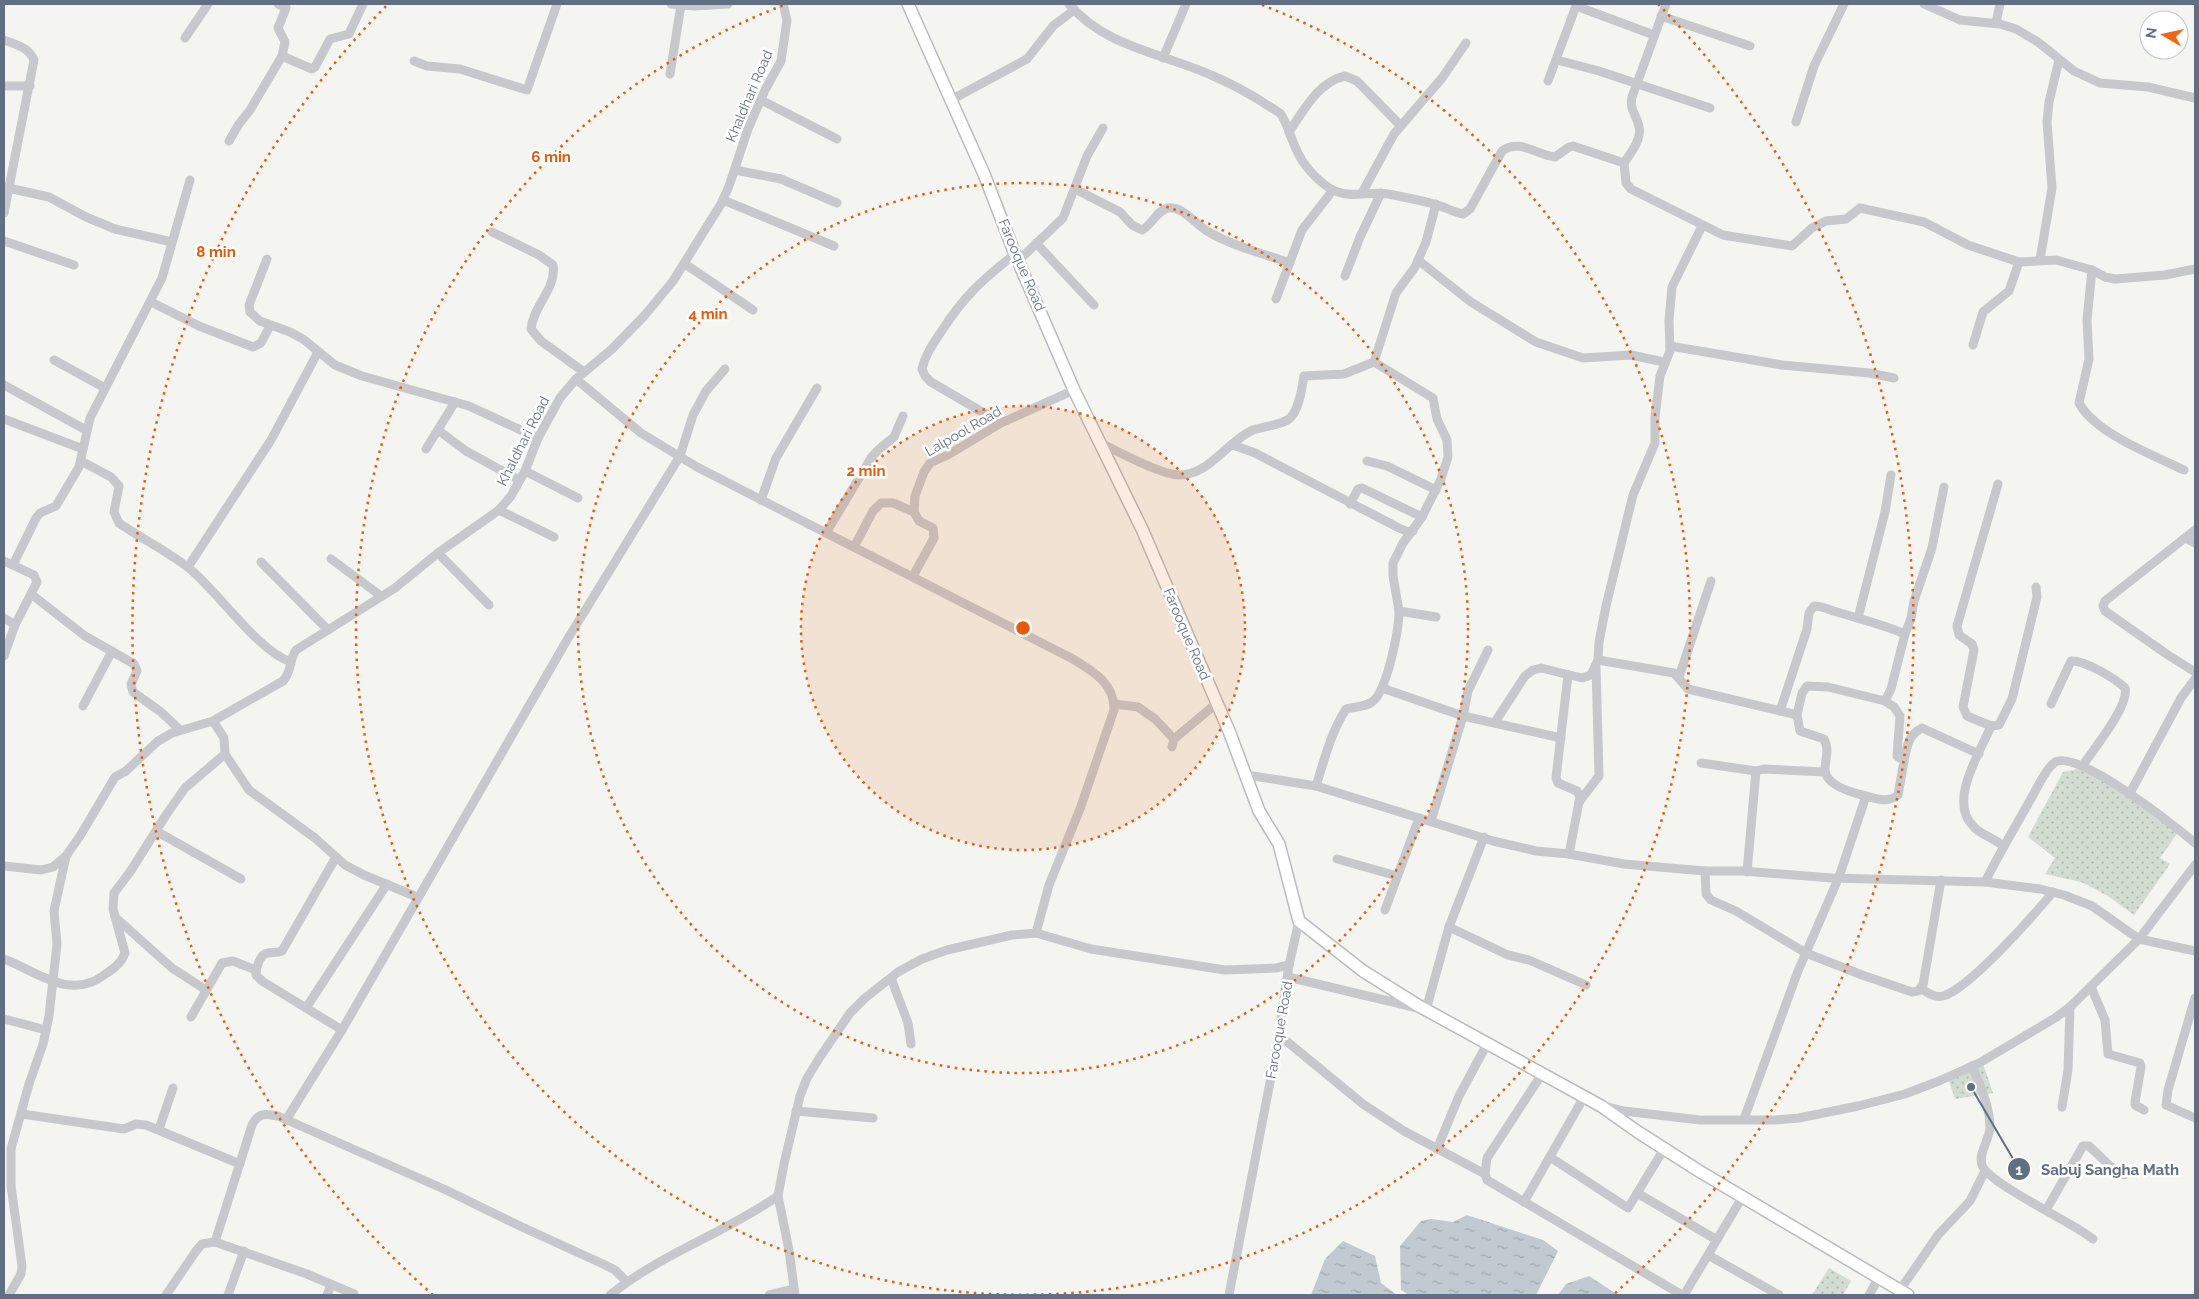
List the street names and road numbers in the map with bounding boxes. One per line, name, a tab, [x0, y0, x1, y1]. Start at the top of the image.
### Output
street label: Khaldhari Road	[722, 48, 776, 144]
street label: Farooque Road	[995, 216, 1049, 314]
street label: Khaldhari Road	[494, 394, 552, 488]
street label: Lalpool Road	[922, 403, 1004, 459]
street label: Farooque Road	[1160, 585, 1214, 683]
street label: Farooque Road	[1263, 980, 1295, 1080]

